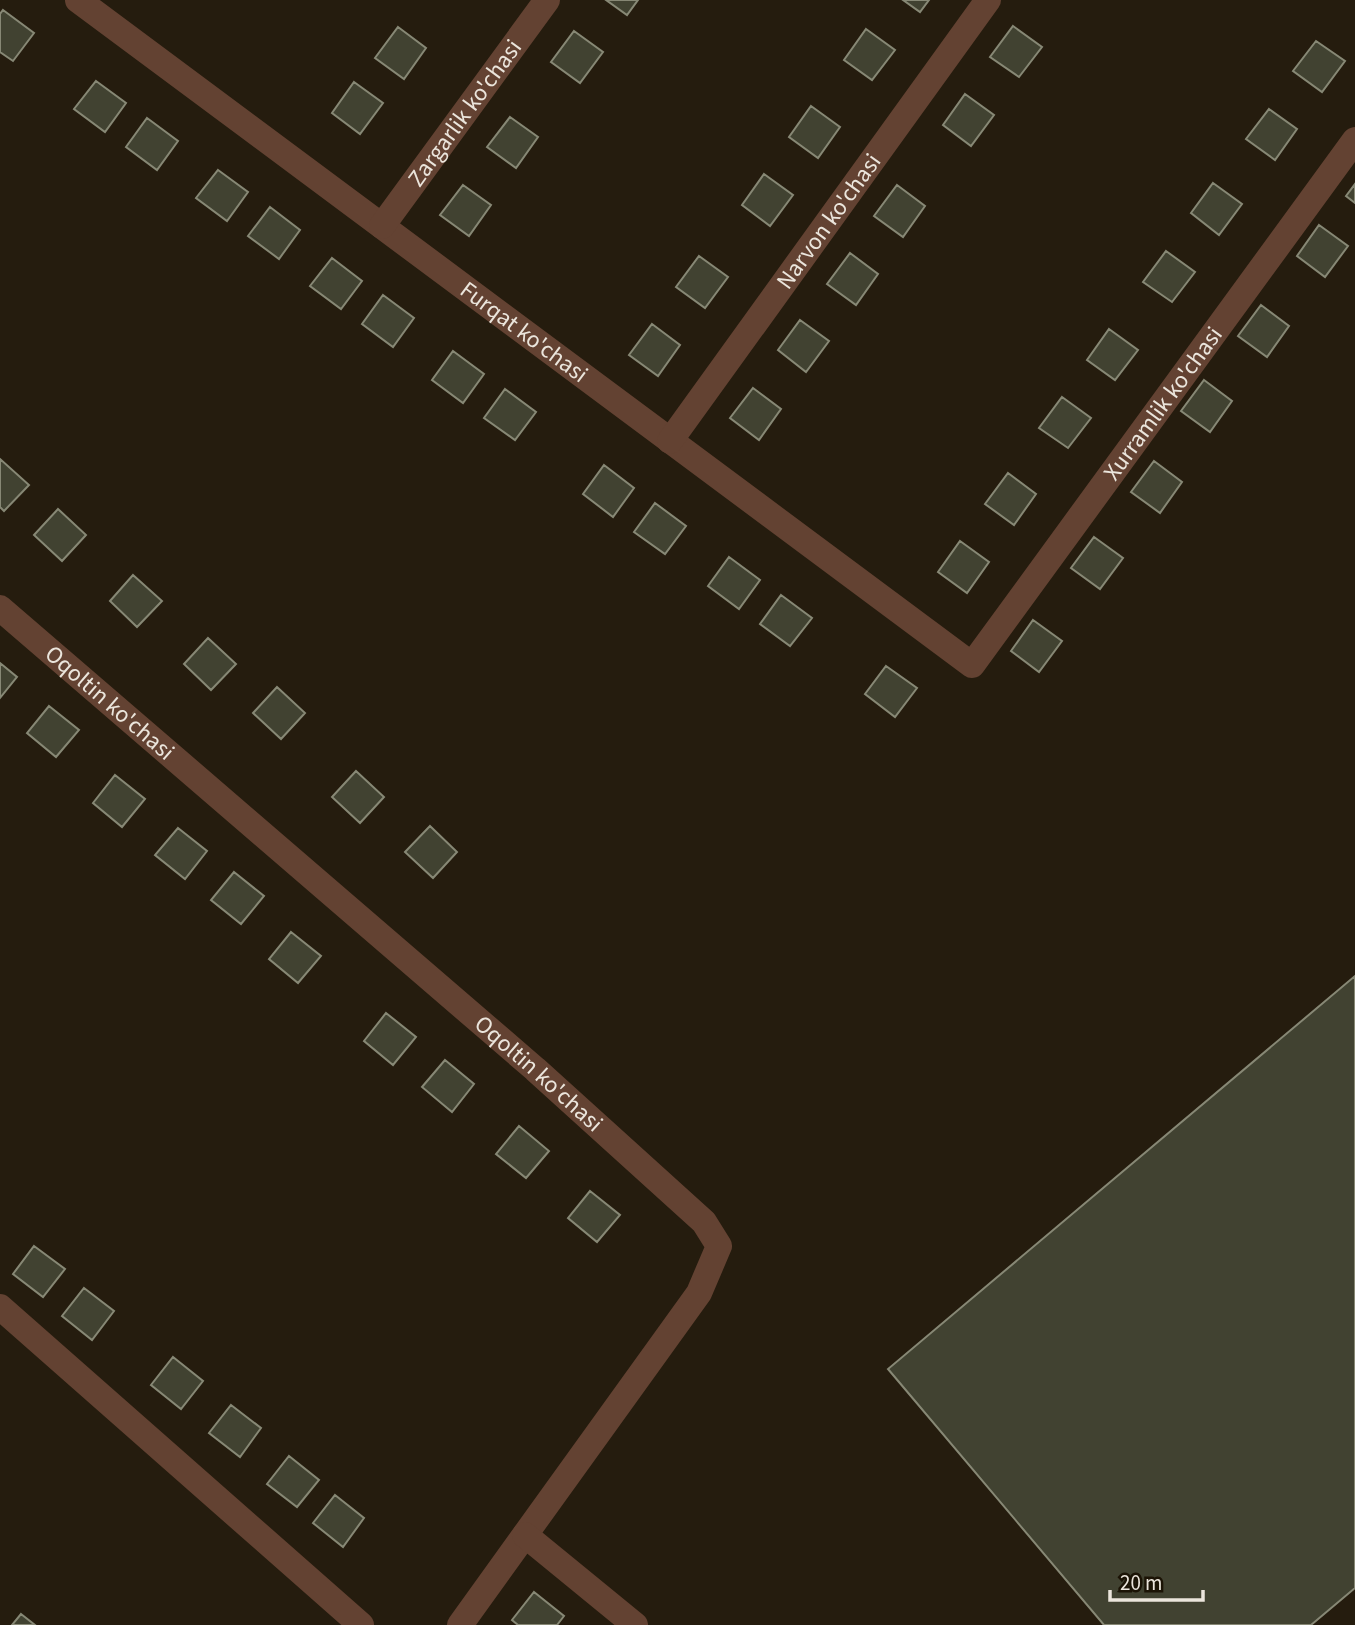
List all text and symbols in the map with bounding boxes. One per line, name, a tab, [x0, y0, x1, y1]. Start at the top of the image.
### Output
street label: Zargarlik ko'chasi	[399, 32, 531, 194]
street label: Narvon ko'chasi	[768, 146, 890, 297]
street label: Furqat ko'chasi	[452, 273, 595, 392]
street label: Xurramlik ko'chasi	[1095, 319, 1231, 488]
street label: Oqoltin ko'chasi	[37, 637, 182, 769]
street label: Oqoltin ko'chasi	[466, 1007, 611, 1140]
scale bar	[1110, 1558, 1203, 1602]
text: 20 m	[1120, 1568, 1162, 1598]

